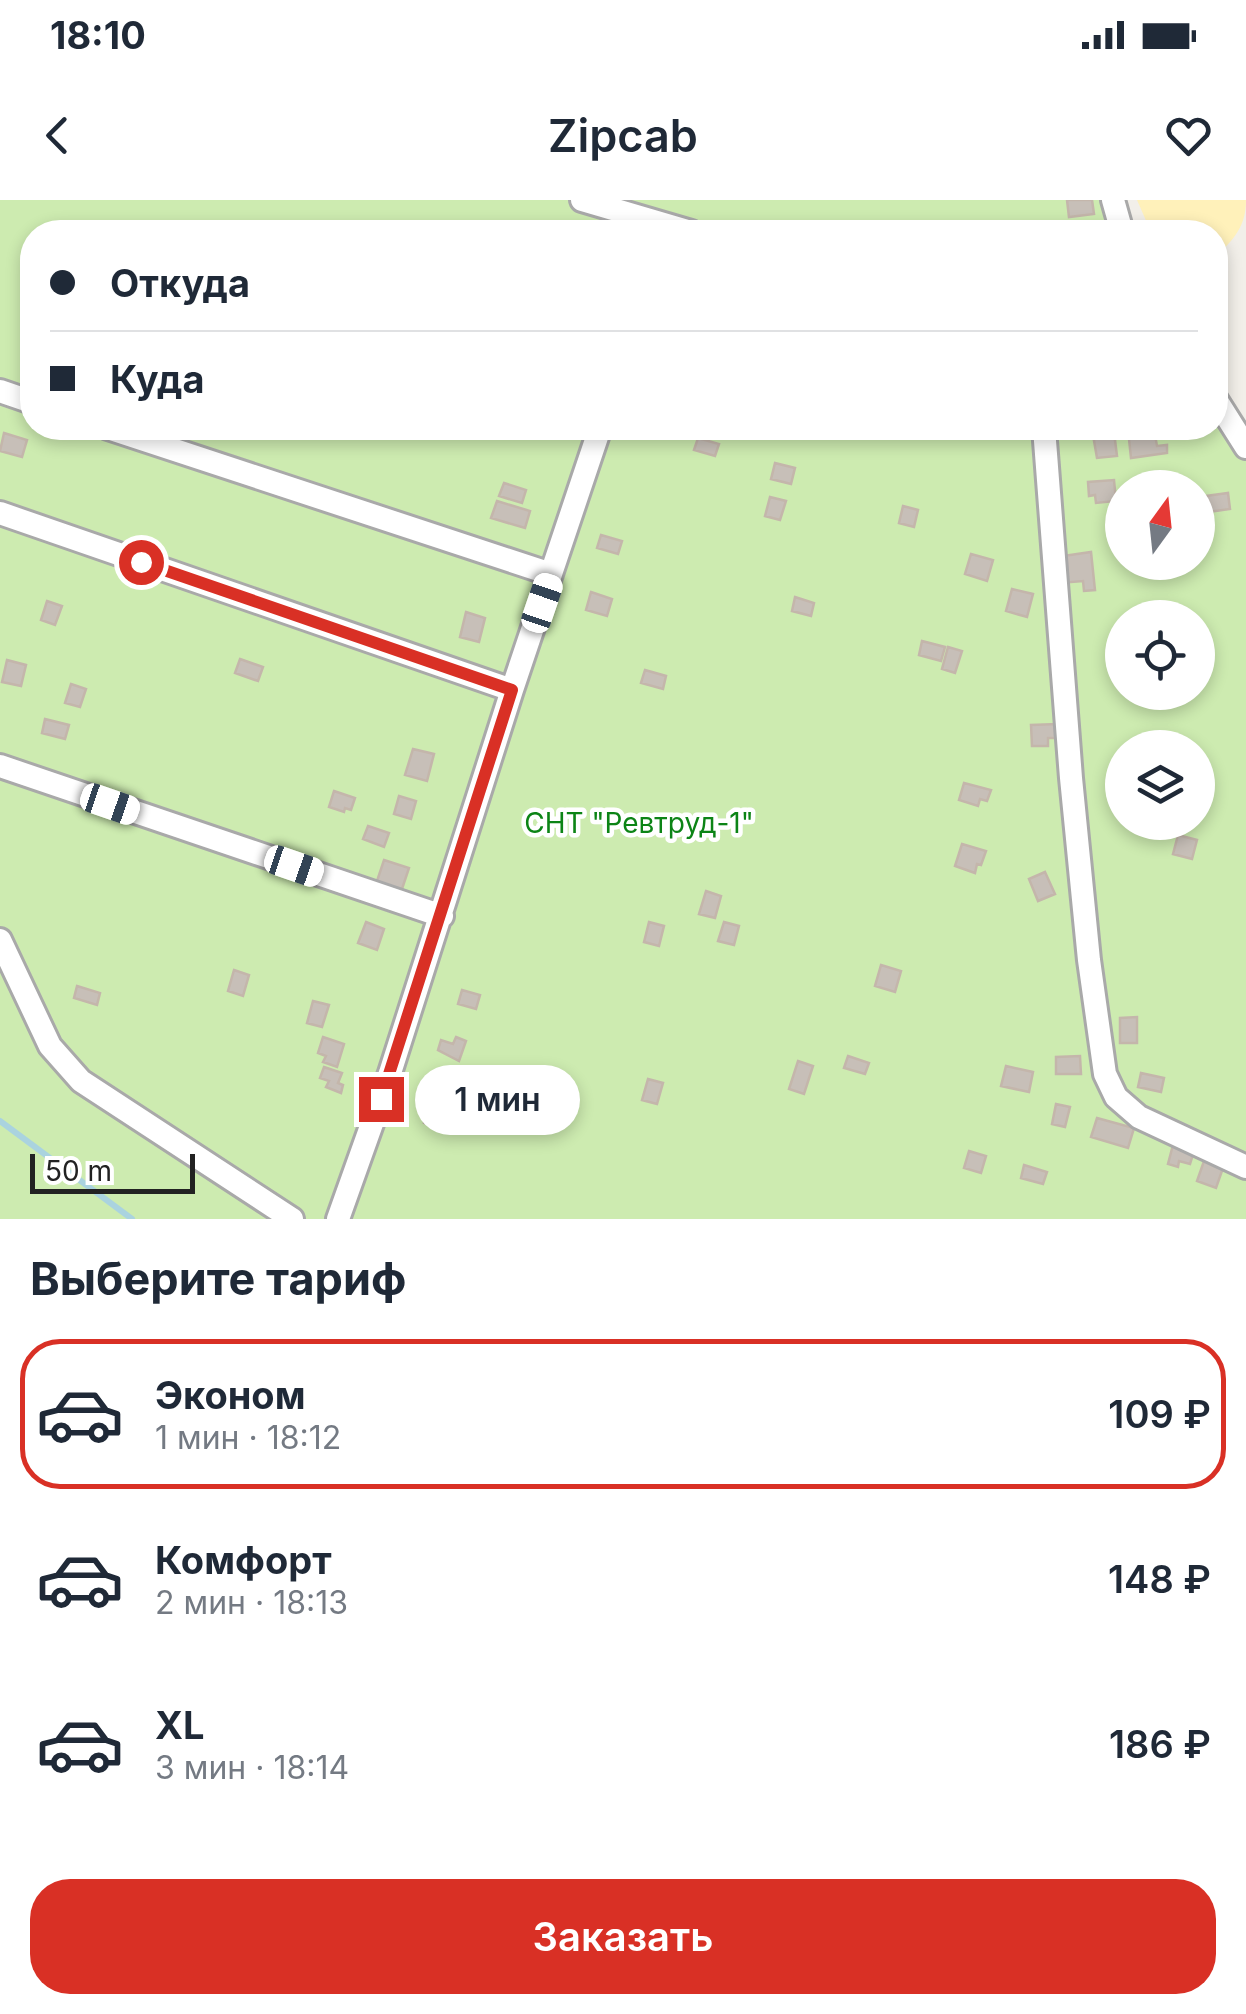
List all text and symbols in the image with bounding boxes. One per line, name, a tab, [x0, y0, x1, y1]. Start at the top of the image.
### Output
text: 18:10	[50, 12, 146, 58]
icon: back	[30, 108, 85, 163]
text: Zipcab	[548, 108, 698, 163]
icon: heart	[1161, 108, 1216, 163]
text: Откуда	[110, 260, 250, 306]
text: Куда	[110, 356, 204, 402]
north arrow	[1105, 470, 1215, 580]
map controls	[1105, 470, 1215, 840]
route start	[119, 540, 164, 585]
car	[518, 570, 566, 636]
button: locate	[1105, 600, 1215, 710]
button: layers	[1105, 730, 1215, 840]
car	[77, 780, 143, 828]
park label: СНТ "Ревтруд-1"	[524, 806, 754, 840]
car	[261, 842, 327, 890]
callout: 1 мин	[416, 1064, 581, 1134]
route end	[359, 1077, 404, 1122]
text: 1 мин	[454, 1080, 541, 1119]
scale bar	[30, 1149, 195, 1194]
text: 50 m	[45, 1154, 112, 1188]
text: Выберите тариф	[30, 1251, 406, 1306]
icon: car	[35, 1369, 125, 1459]
text: Эконом	[155, 1372, 306, 1418]
text: 109 ₽	[1108, 1391, 1211, 1437]
text: 1 мин · 18:12	[155, 1418, 341, 1457]
icon: car	[35, 1534, 125, 1624]
text: Комфорт	[155, 1537, 332, 1583]
text: 148 ₽	[1108, 1556, 1211, 1602]
text: 2 мин · 18:13	[155, 1583, 348, 1622]
icon: car	[35, 1699, 125, 1789]
text: XL	[155, 1702, 205, 1748]
text: 186 ₽	[1109, 1721, 1211, 1767]
text: 3 мин · 18:14	[155, 1748, 349, 1787]
button: Заказать	[30, 1879, 1216, 1994]

